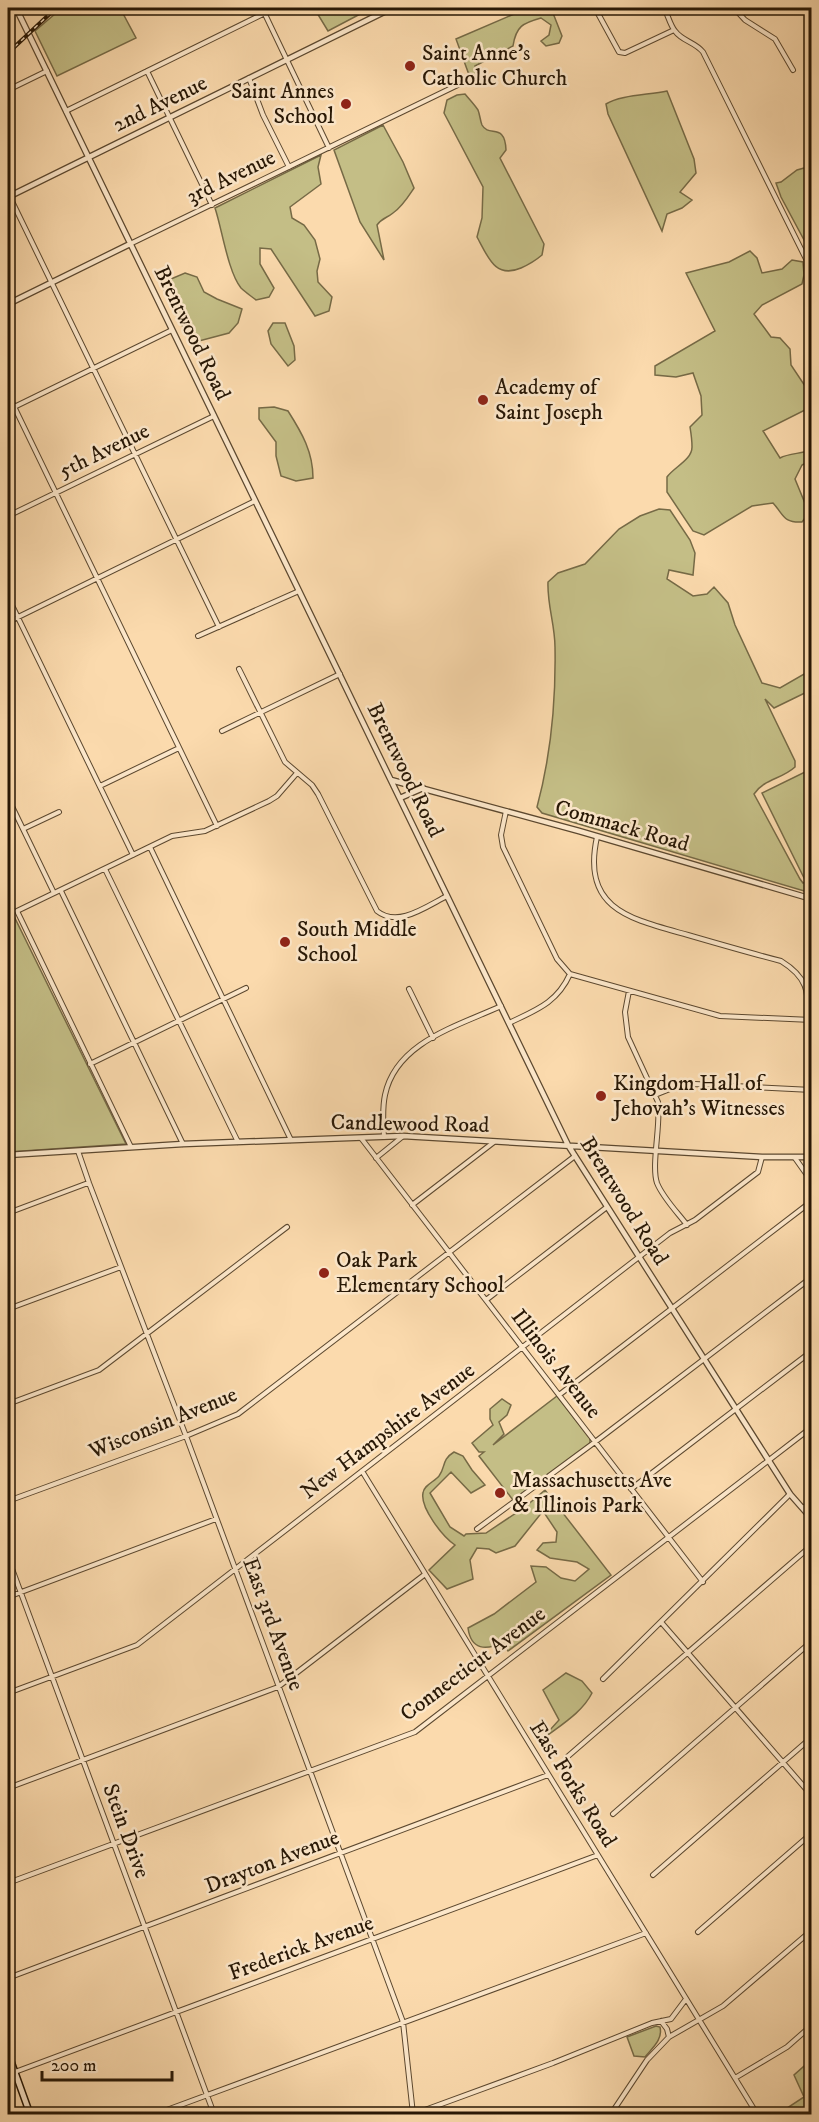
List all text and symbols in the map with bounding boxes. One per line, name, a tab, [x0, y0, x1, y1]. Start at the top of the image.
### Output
place label: Saint Anne's Catholic Church	[422, 40, 568, 92]
marker: Saint Anne's Catholic Church	[403, 59, 417, 73]
street label: 2nd Avenue	[109, 70, 211, 138]
place label: Saint Annes School	[231, 78, 334, 130]
marker: Saint Annes School	[339, 97, 353, 111]
street label: 3rd Avenue	[182, 144, 280, 210]
street label: Brentwood Road	[148, 261, 236, 405]
place label: Academy of Saint Joseph	[495, 374, 603, 426]
marker: Academy of Saint Joseph	[476, 393, 490, 407]
street label: 5th Avenue	[54, 417, 154, 485]
street label: Brentwood Road	[361, 698, 449, 842]
street label: Commack Road	[552, 794, 692, 858]
place label: South Middle School	[297, 916, 417, 968]
marker: South Middle School	[278, 935, 292, 949]
place label: Kingdom Hall of Jehovah’s Witnesses	[611, 1070, 785, 1122]
marker: Kingdom Hall of Jehovah’s Witnesses	[594, 1089, 608, 1103]
street label: Candlewood Road	[330, 1109, 490, 1139]
street label: Brentwood Road	[574, 1132, 674, 1270]
place label: Oak Park Elementary School	[336, 1247, 505, 1299]
marker: Oak Park Elementary School	[317, 1266, 331, 1280]
street label: Illinois Avenue	[505, 1304, 607, 1424]
street label: New Hampshire Avenue	[296, 1357, 480, 1505]
street label: Wisconsin Avenue	[84, 1381, 241, 1465]
place label: Massachusetts Ave & Illinois Park	[512, 1467, 672, 1519]
marker: Massachusetts Ave & Illinois Park	[493, 1486, 507, 1500]
street label: East 3rd Avenue	[236, 1554, 310, 1694]
street label: Connecticut Avenue	[395, 1601, 551, 1727]
street label: East Forks Road	[523, 1716, 623, 1852]
street label: Stein Drive	[96, 1780, 156, 1882]
street label: Drayton Avenue	[201, 1824, 343, 1900]
street label: Frederick Avenue	[225, 1909, 377, 1987]
scale bar	[42, 2044, 172, 2082]
text: 200 m	[51, 2055, 97, 2077]

